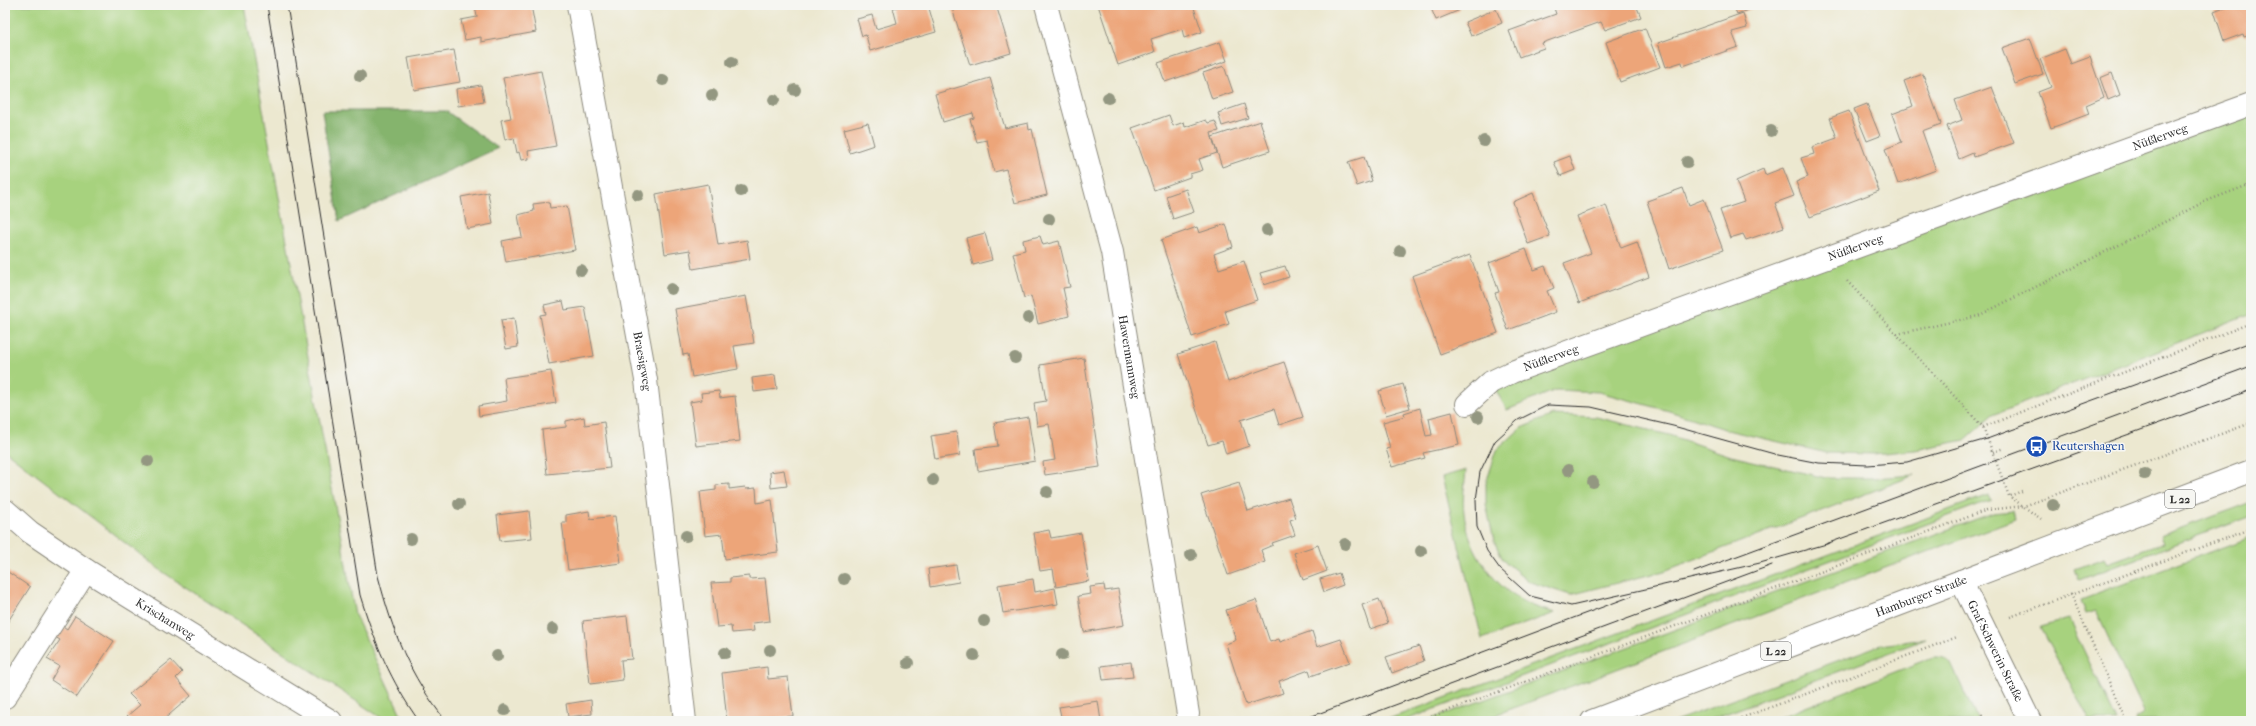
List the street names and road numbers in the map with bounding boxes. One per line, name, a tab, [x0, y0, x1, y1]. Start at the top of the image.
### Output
street label: Nüßlerweg	[2130, 120, 2190, 153]
street label: Nüßlerweg	[1826, 231, 1885, 264]
street label: Hawermannweg	[1115, 314, 1143, 401]
street label: Braesigweg	[630, 330, 654, 392]
street label: Nüßlerweg	[1521, 341, 1581, 374]
road number: L 22	[2165, 490, 2195, 508]
street label: Hamburger Straße	[1873, 572, 1969, 620]
street label: Krischanweg	[133, 595, 198, 643]
street label: Graf-Schwerin-Straße	[1965, 598, 2026, 704]
road number: L 22	[1761, 642, 1791, 660]

